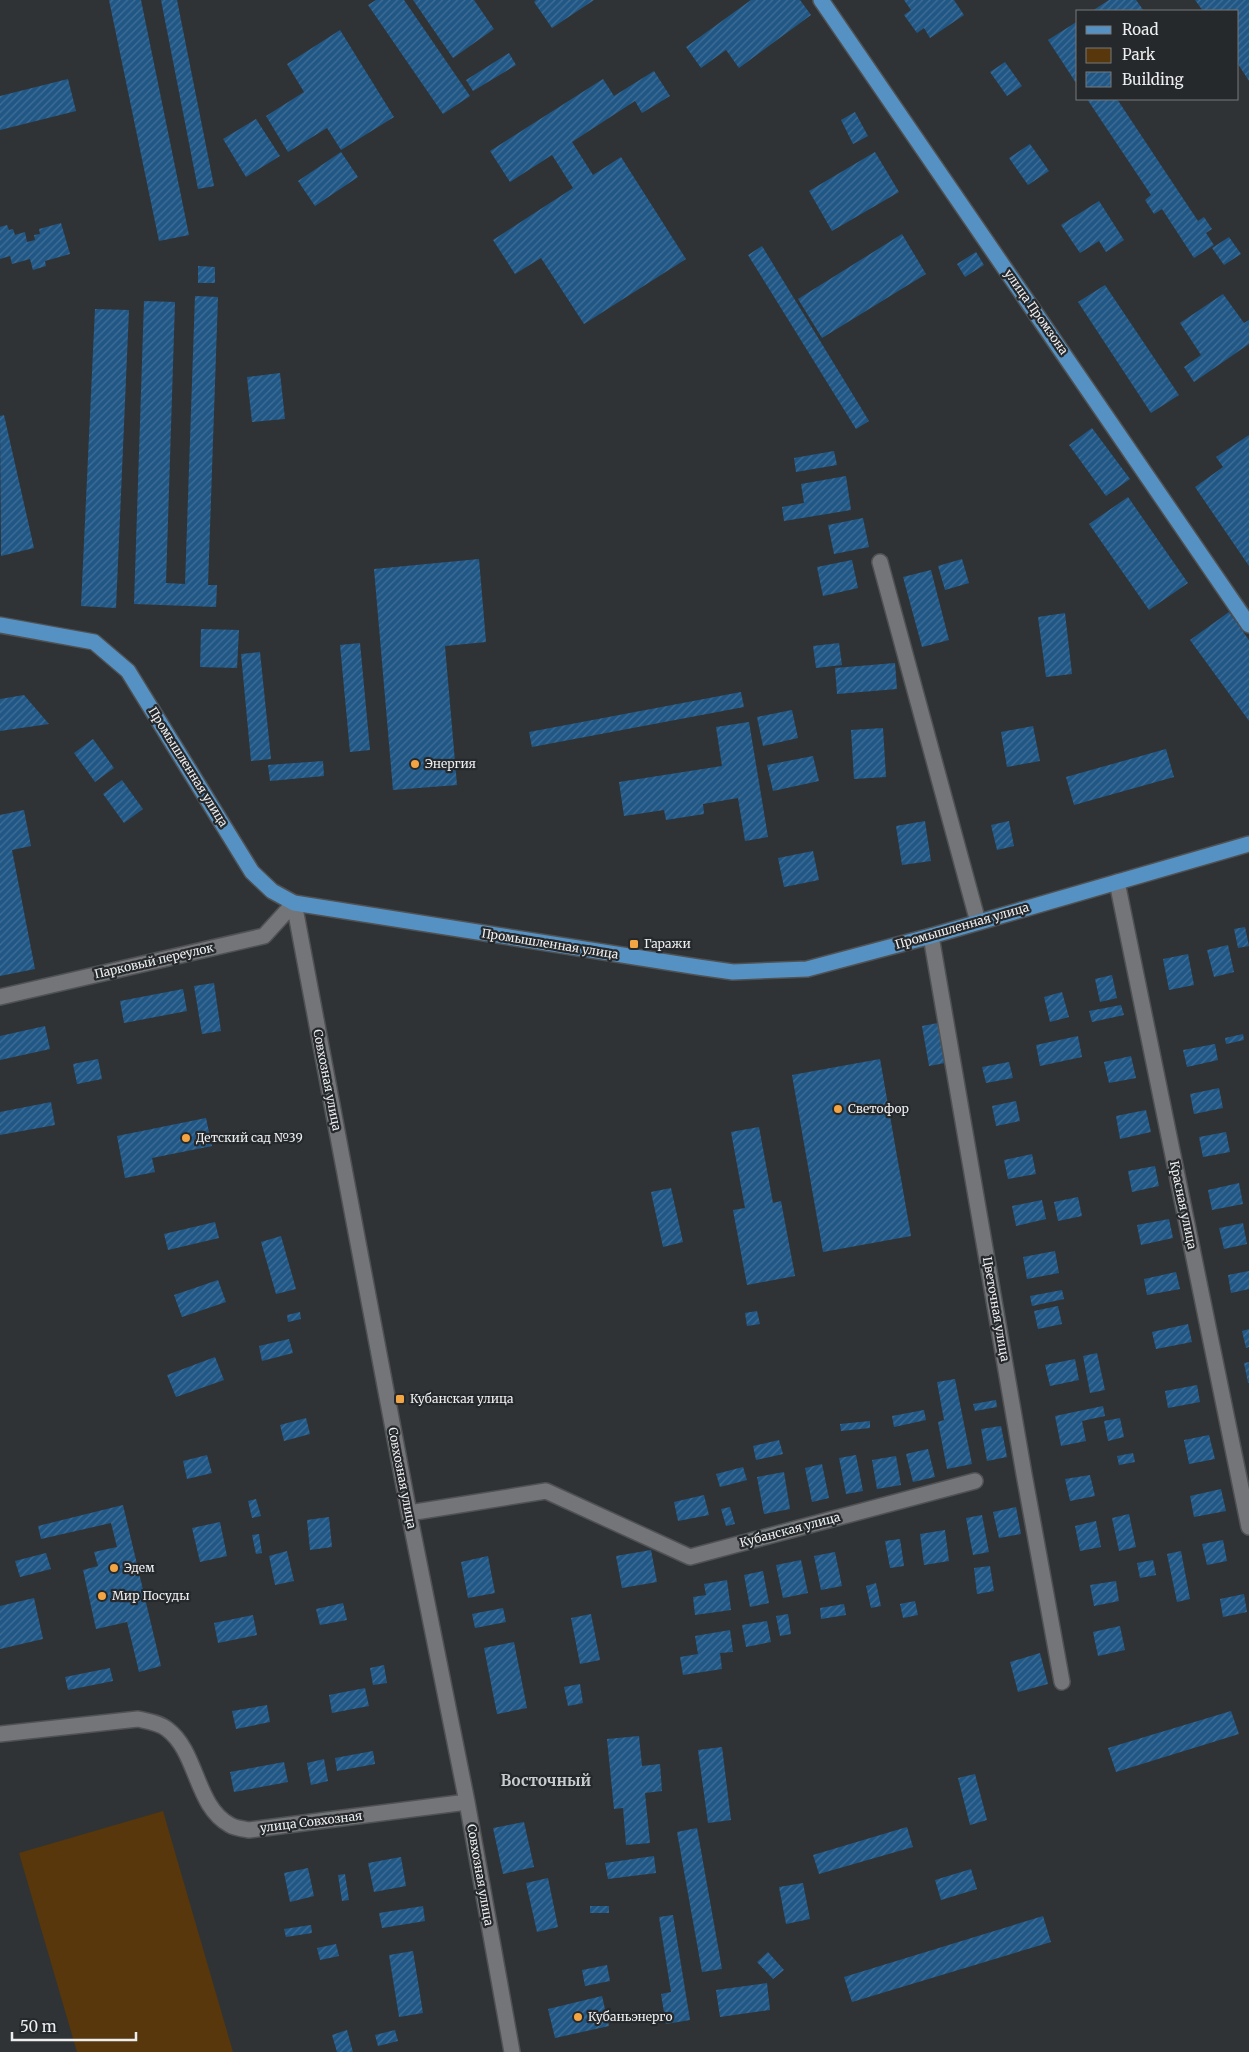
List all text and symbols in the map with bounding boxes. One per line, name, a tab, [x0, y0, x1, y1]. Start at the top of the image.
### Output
legend	[1076, 10, 1239, 100]
text: Road	[1122, 20, 1158, 39]
text: Park	[1122, 45, 1156, 64]
text: Building	[1122, 70, 1184, 89]
street label: улица Промзона	[1001, 266, 1072, 358]
street label: Промышленная улица	[145, 704, 232, 830]
place label: Энергия	[425, 756, 476, 771]
marker: Энергия	[409, 758, 421, 770]
street label: Промышленная улица	[893, 899, 1031, 952]
street label: Промышленная улица	[481, 925, 620, 962]
place label: Гаражи	[644, 936, 691, 951]
marker: Гаражи	[628, 938, 640, 950]
street label: Парковый переулок	[93, 939, 215, 982]
street label: Совхозная улица	[310, 1028, 345, 1132]
place label: Светофор	[848, 1101, 909, 1116]
marker: Светофор	[832, 1103, 844, 1115]
place label: Детский сад №39	[196, 1130, 303, 1145]
marker: Детский сад №39	[180, 1132, 192, 1144]
street label: Красная улица	[1167, 1159, 1200, 1251]
street label: Цветочная улица	[980, 1255, 1013, 1363]
place label: Кубанская улица	[410, 1391, 514, 1406]
marker: Кубанская улица	[394, 1393, 406, 1405]
street label: Совхозная улица	[385, 1426, 420, 1530]
street label: Кубанская улица	[738, 1509, 842, 1550]
place label: Эдем	[124, 1560, 155, 1575]
marker: Эдем	[108, 1562, 120, 1574]
place label: Мир Посуды	[112, 1588, 189, 1603]
marker: Мир Посуды	[96, 1590, 108, 1602]
district label: Восточный	[501, 1771, 592, 1790]
street label: улица Совхозная	[259, 1808, 363, 1835]
street label: Совхозная улица	[464, 1823, 497, 1927]
place label: Кубаньэнерго	[588, 2009, 672, 2024]
scale bar	[12, 2010, 136, 2042]
marker: Кубаньэнерго	[572, 2011, 584, 2023]
text: 50 m	[20, 2017, 57, 2036]

